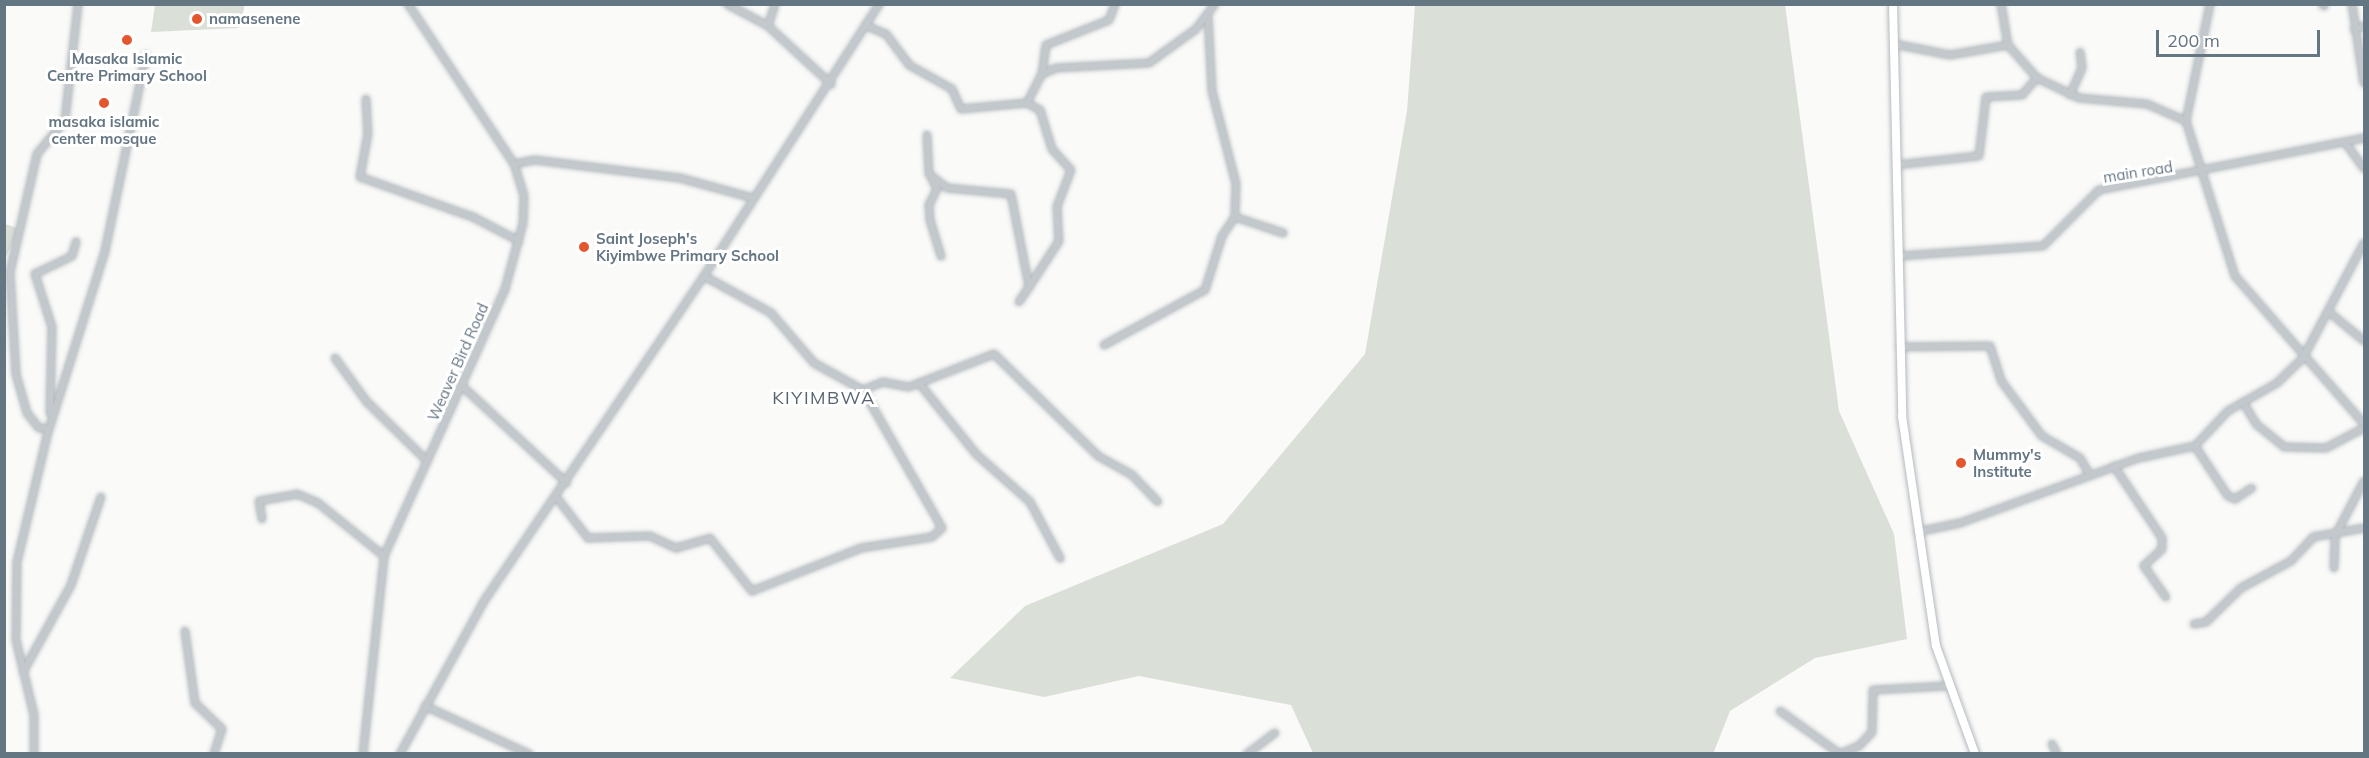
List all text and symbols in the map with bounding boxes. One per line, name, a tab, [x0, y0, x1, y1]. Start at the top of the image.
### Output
place label: namasenene	[209, 10, 300, 28]
marker: namasenene	[190, 12, 204, 26]
scale bar	[2159, 18, 2322, 56]
text: 200 m	[2167, 29, 2220, 52]
marker: Masaka Islamic Centre Primary School	[120, 33, 134, 47]
place label: Masaka Islamic Centre Primary School	[47, 49, 207, 84]
marker: masaka islamic center mosque	[97, 96, 111, 110]
place label: masaka islamic center mosque	[49, 112, 159, 147]
street label: main road	[2102, 158, 2174, 186]
place label: Saint Joseph's Kiyimbwe Primary School	[596, 229, 779, 264]
marker: Saint Joseph's Kiyimbwe Primary School	[577, 240, 591, 254]
street label: Weaver Bird Road	[424, 300, 492, 424]
district label: KIYIMBWA	[772, 387, 876, 409]
place label: Mummy's Institute	[1973, 445, 2041, 480]
marker: Mummy's Institute	[1954, 456, 1968, 470]

